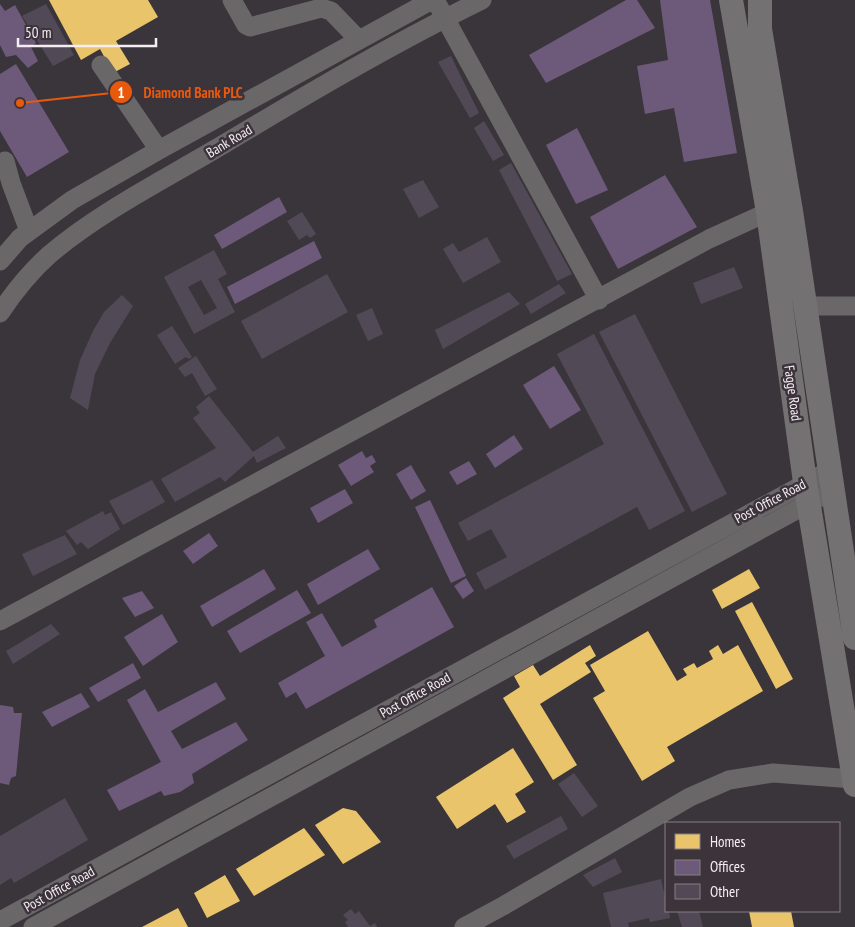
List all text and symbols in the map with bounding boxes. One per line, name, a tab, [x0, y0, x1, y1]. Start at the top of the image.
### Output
scale bar	[18, 15, 155, 47]
text: 50 m	[25, 23, 51, 42]
callout: Diamond Bank PLC	[108, 77, 253, 107]
text: 1	[117, 83, 125, 102]
text: Diamond Bank PLC	[143, 83, 243, 102]
street label: Bank Road	[203, 120, 255, 162]
street label: Fagge Road	[780, 364, 806, 422]
street label: Post Office Road	[731, 475, 809, 527]
street label: Post Office Road	[376, 668, 454, 722]
legend	[665, 822, 840, 912]
text: Homes	[710, 832, 746, 851]
text: Offices	[710, 857, 745, 876]
street label: Post Office Road	[20, 862, 98, 916]
text: Other	[710, 882, 740, 901]

